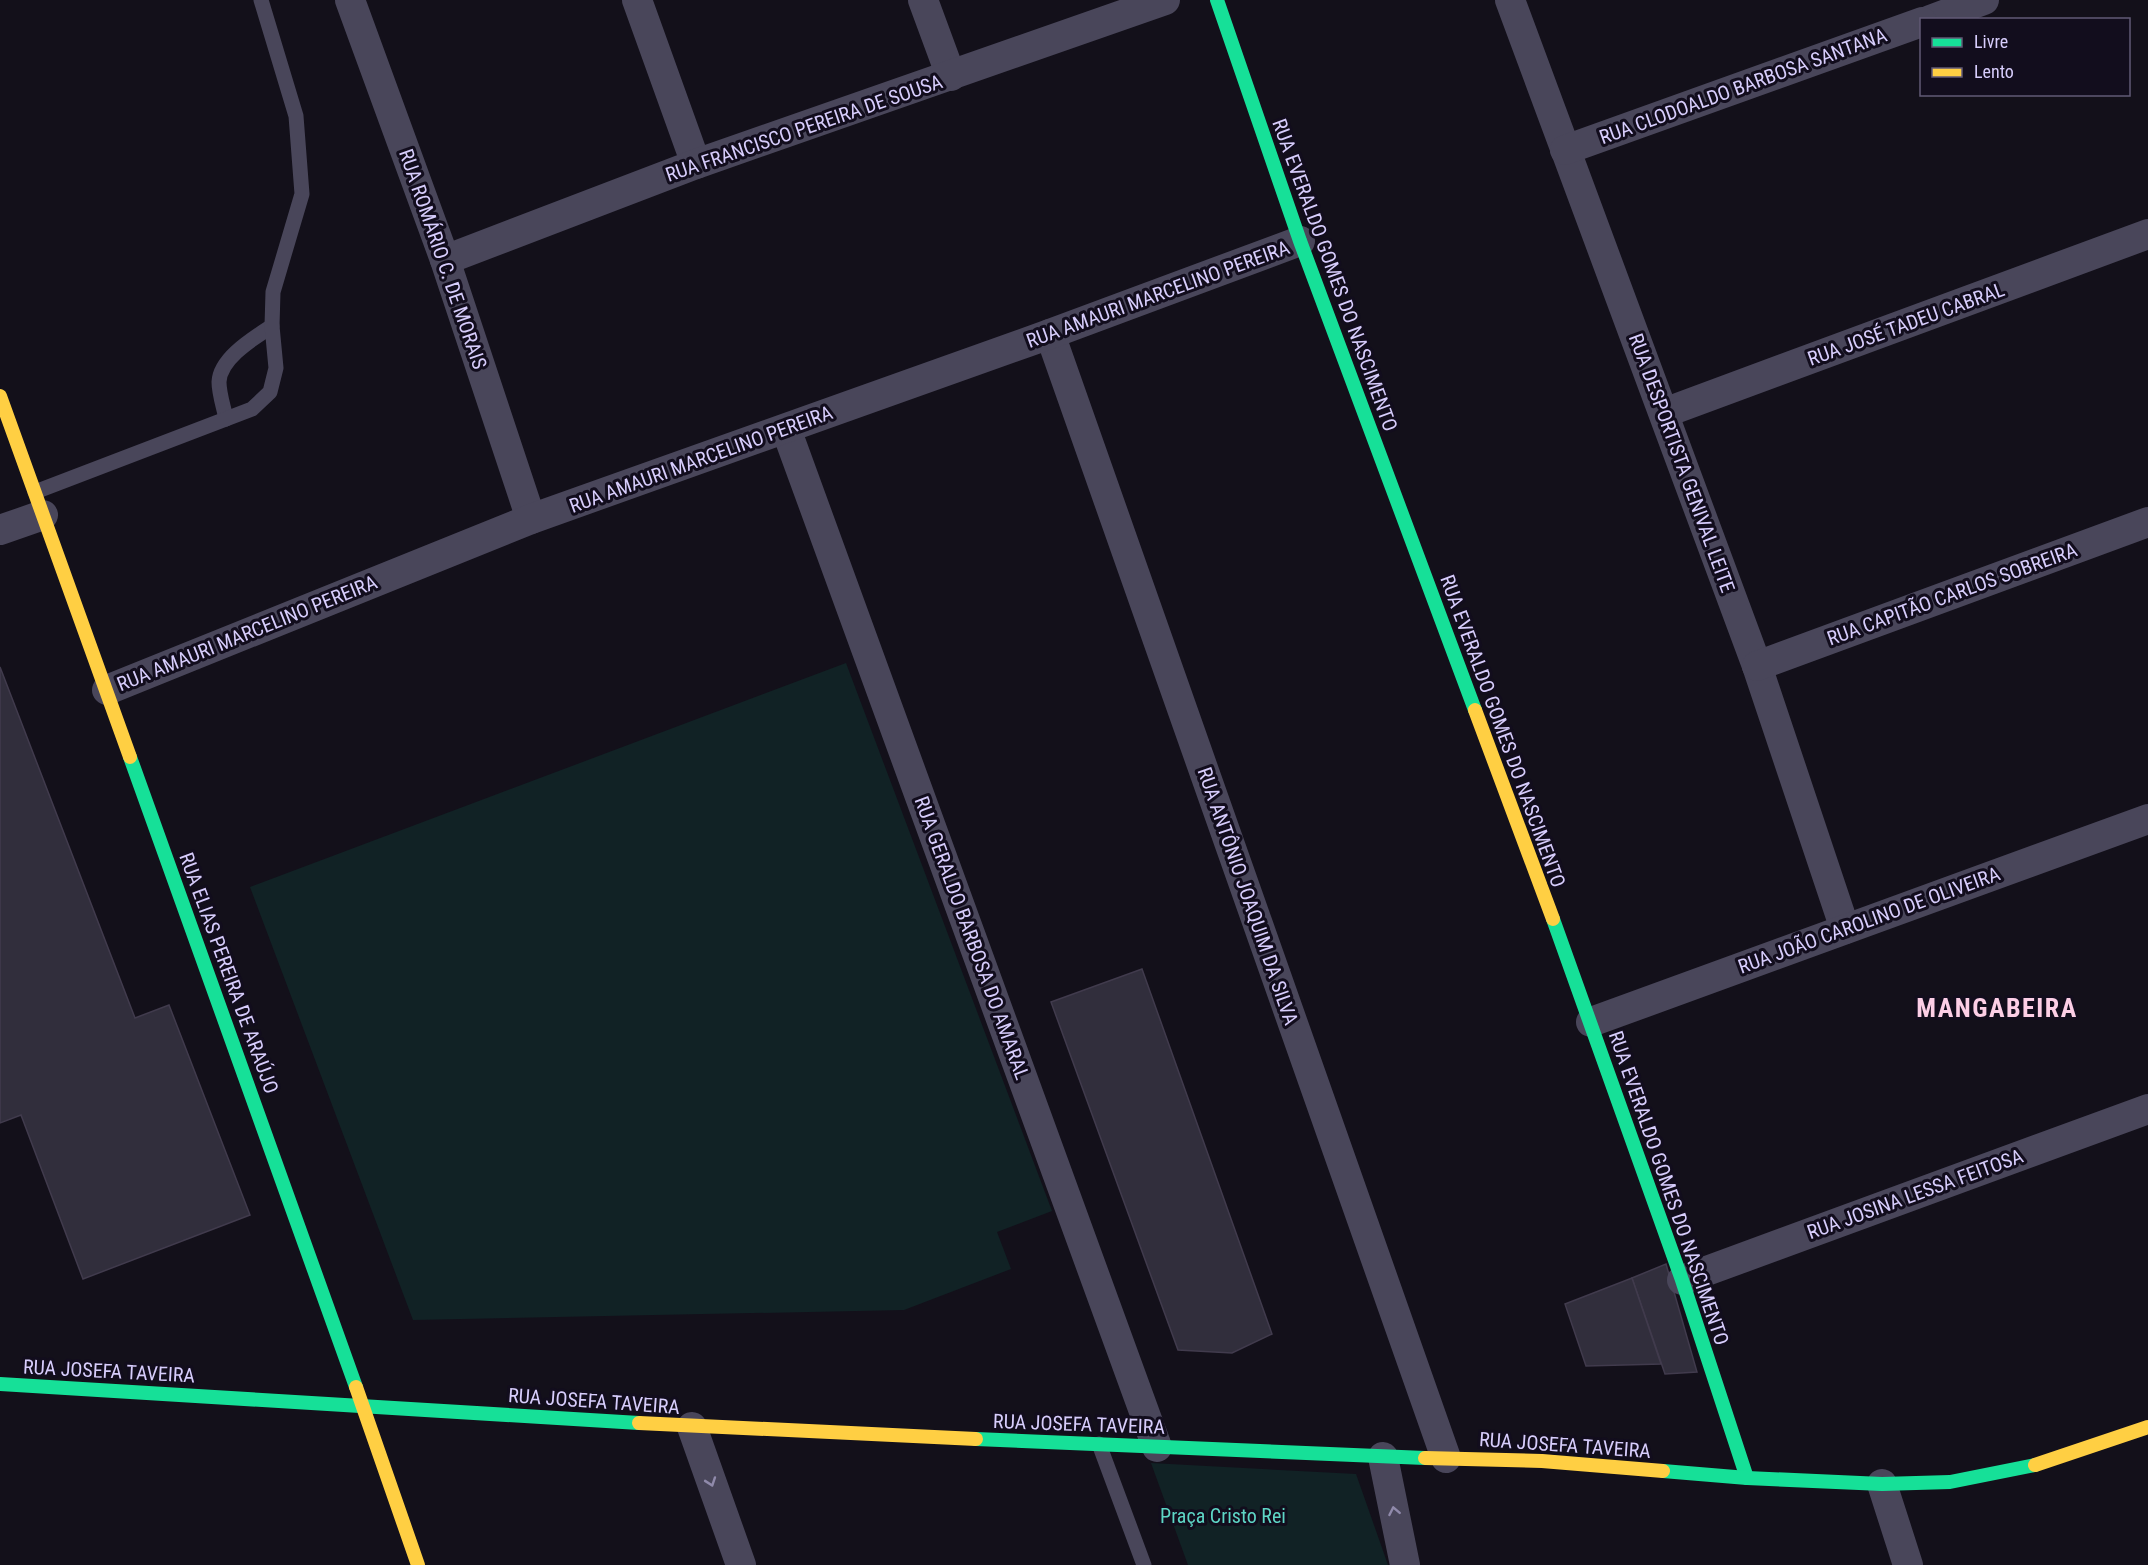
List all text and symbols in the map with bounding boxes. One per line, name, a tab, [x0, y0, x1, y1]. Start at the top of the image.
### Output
legend	[1920, 18, 2130, 96]
street label: RUA CLODOALDO BARBOSA SANTANA	[1596, 23, 1890, 149]
text: Livre	[1974, 31, 2008, 52]
text: Lento	[1974, 61, 2014, 82]
street label: RUA FRANCISCO PEREIRA DE SOUSA	[662, 69, 946, 187]
street label: RUA EVERALDO GOMES DO NASCIMENTO	[1267, 116, 1403, 434]
street label: RUA ROMÁRIO C. DE MORAIS	[394, 146, 492, 372]
street label: RUA AMAURI MARCELINO PEREIRA	[1023, 235, 1293, 353]
street label: RUA JOSÉ TADEU CABRAL	[1804, 277, 2008, 371]
street label: RUA DESPORTISTA GENIVAL LEITE	[1624, 330, 1740, 596]
street label: RUA AMAURI MARCELINO PEREIRA	[566, 400, 836, 518]
street label: RUA CAPITÃO CARLOS SOBREIRA	[1824, 537, 2081, 651]
street label: RUA AMAURI MARCELINO PEREIRA	[113, 570, 381, 696]
street label: RUA EVERALDO GOMES DO NASCIMENTO	[1435, 572, 1571, 890]
street label: RUA ANTÔNIO JOAQUIM DA SILVA	[1193, 764, 1304, 1028]
street label: RUA GERALDO BARBOSA DO AMARAL	[909, 793, 1035, 1083]
street label: RUA ELIAS PEREIRA DE ARAÚJO	[174, 849, 284, 1097]
street label: RUA JOÃO CAROLINO DE OLIVEIRA	[1735, 861, 2004, 979]
district label: MANGABEIRA	[1916, 993, 2078, 1023]
street label: RUA EVERALDO GOMES DO NASCIMENTO	[1604, 1028, 1734, 1348]
street label: RUA JOSINA LESSA FEITOSA	[1804, 1144, 2027, 1244]
street label: RUA JOSEFA TAVEIRA	[22, 1355, 196, 1388]
street label: RUA JOSEFA TAVEIRA	[507, 1383, 681, 1419]
street label: RUA JOSEFA TAVEIRA	[993, 1409, 1166, 1439]
street label: RUA JOSEFA TAVEIRA	[1478, 1427, 1652, 1463]
one-way arrow	[704, 1476, 717, 1487]
park label: Praça Cristo Rei	[1160, 1504, 1286, 1528]
one-way arrow	[1388, 1506, 1401, 1516]

